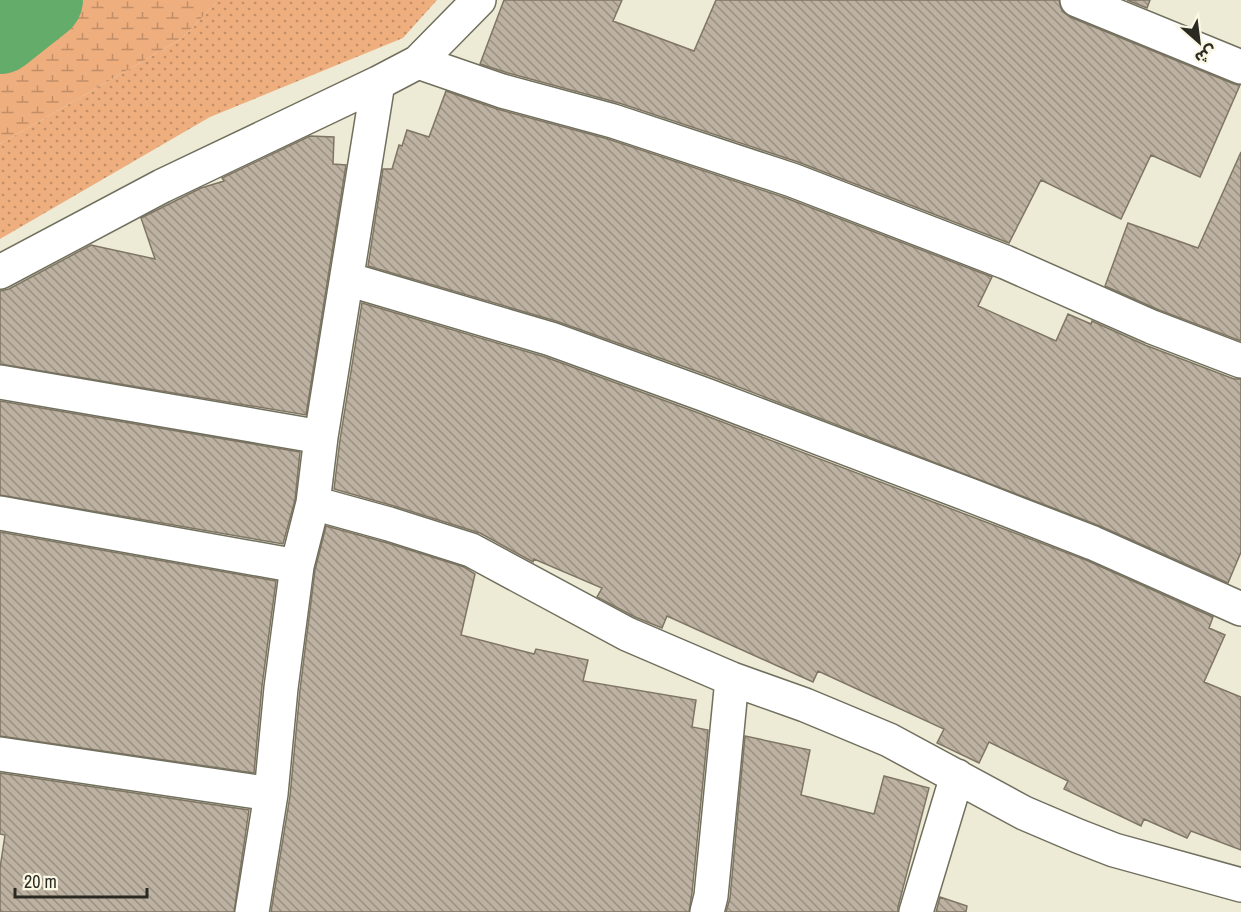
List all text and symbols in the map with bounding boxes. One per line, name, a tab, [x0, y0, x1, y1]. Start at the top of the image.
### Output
north arrow	[1169, 12, 1229, 72]
text: ش	[1191, 40, 1221, 70]
scale bar	[15, 861, 147, 899]
text: 20 m	[24, 869, 57, 894]

